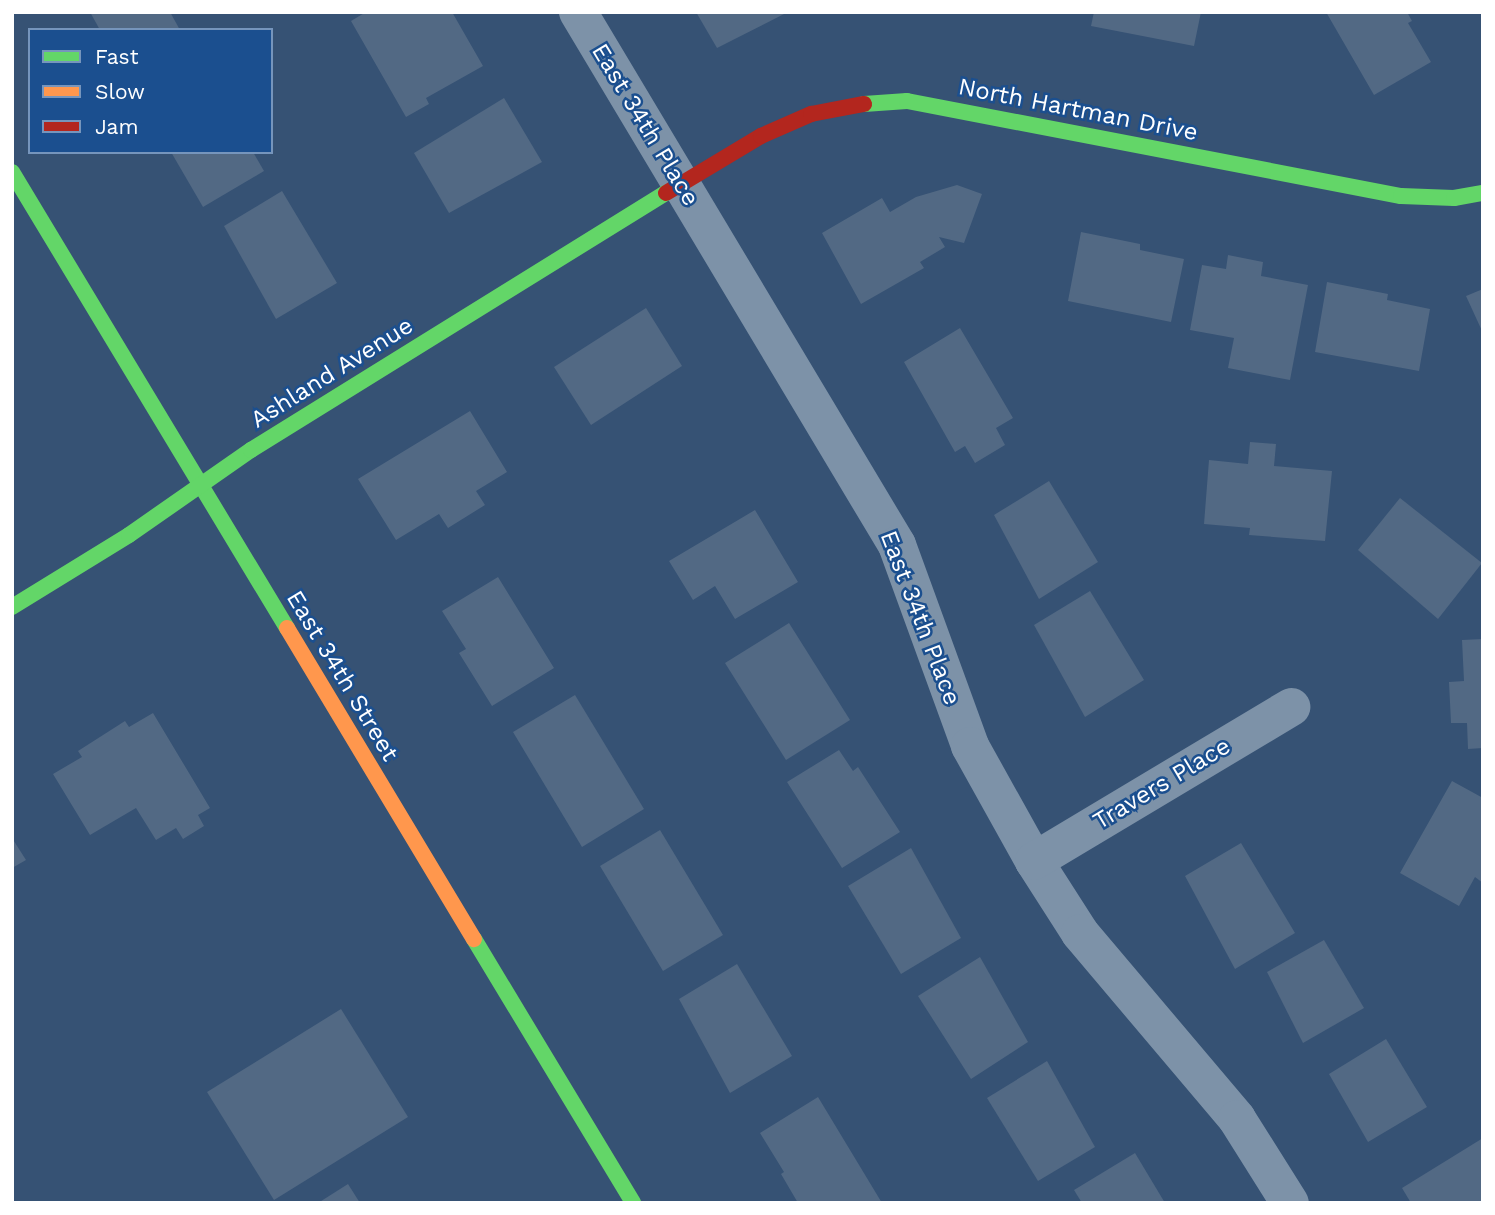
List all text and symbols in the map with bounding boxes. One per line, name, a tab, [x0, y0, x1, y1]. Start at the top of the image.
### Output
legend	[28, 28, 273, 154]
street label: East 34th Place	[585, 39, 705, 211]
text: Fast	[95, 44, 139, 69]
street label: North Hartman Drive	[956, 73, 1200, 147]
text: Slow	[95, 79, 145, 104]
text: Jam	[95, 114, 138, 139]
street label: Ashland Avenue	[245, 311, 419, 435]
street label: East 34th Place	[874, 527, 966, 709]
street label: East 34th Street	[280, 586, 404, 766]
street label: Travers Place	[1088, 732, 1236, 836]

